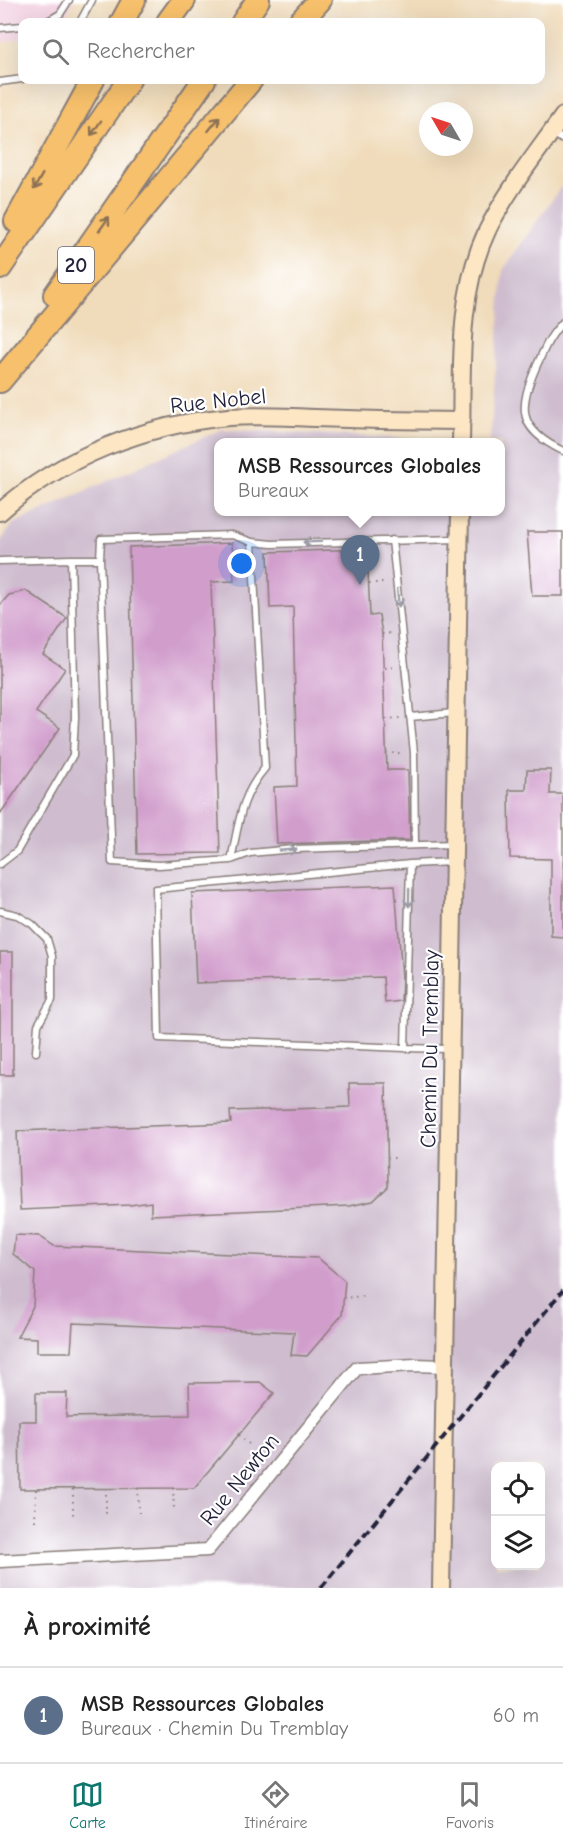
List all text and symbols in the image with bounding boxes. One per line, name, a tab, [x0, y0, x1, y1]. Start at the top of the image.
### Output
search box	[18, 18, 545, 84]
icon: search	[39, 35, 72, 68]
text: Rechercher	[87, 38, 195, 64]
north arrow	[419, 102, 473, 156]
one-way arrow	[208, 116, 221, 132]
one-way arrow	[90, 119, 102, 135]
one-way arrow	[31, 173, 43, 190]
one-way arrow	[98, 216, 110, 232]
road number: 20	[58, 247, 94, 283]
street label: Rue Nobel	[169, 383, 267, 419]
popup	[214, 438, 505, 516]
text: MSB Ressources Globales	[238, 453, 481, 479]
text: Bureaux	[238, 479, 308, 502]
pin: 1	[340, 536, 380, 585]
one-way arrow	[303, 537, 323, 548]
your location	[227, 549, 256, 578]
one-way arrow	[393, 587, 404, 607]
one-way arrow	[278, 844, 297, 855]
one-way arrow	[403, 888, 414, 908]
street label: Chemin Du Tremblay	[415, 950, 445, 1148]
street label: Rue Newton	[195, 1428, 285, 1531]
map controls	[491, 1462, 545, 1570]
button: locate	[491, 1462, 545, 1516]
button: layers	[491, 1516, 545, 1570]
text: À proximité	[24, 1612, 151, 1642]
text: MSB Ressources Globales	[81, 1691, 324, 1717]
text: 1	[40, 1704, 47, 1727]
text: 60 m	[493, 1704, 539, 1727]
text: Bureaux · Chemin Du Tremblay	[81, 1717, 348, 1740]
tab: Carte	[69, 1778, 106, 1832]
tab: Itinéraire	[244, 1778, 307, 1832]
tab: Favoris	[446, 1778, 494, 1832]

